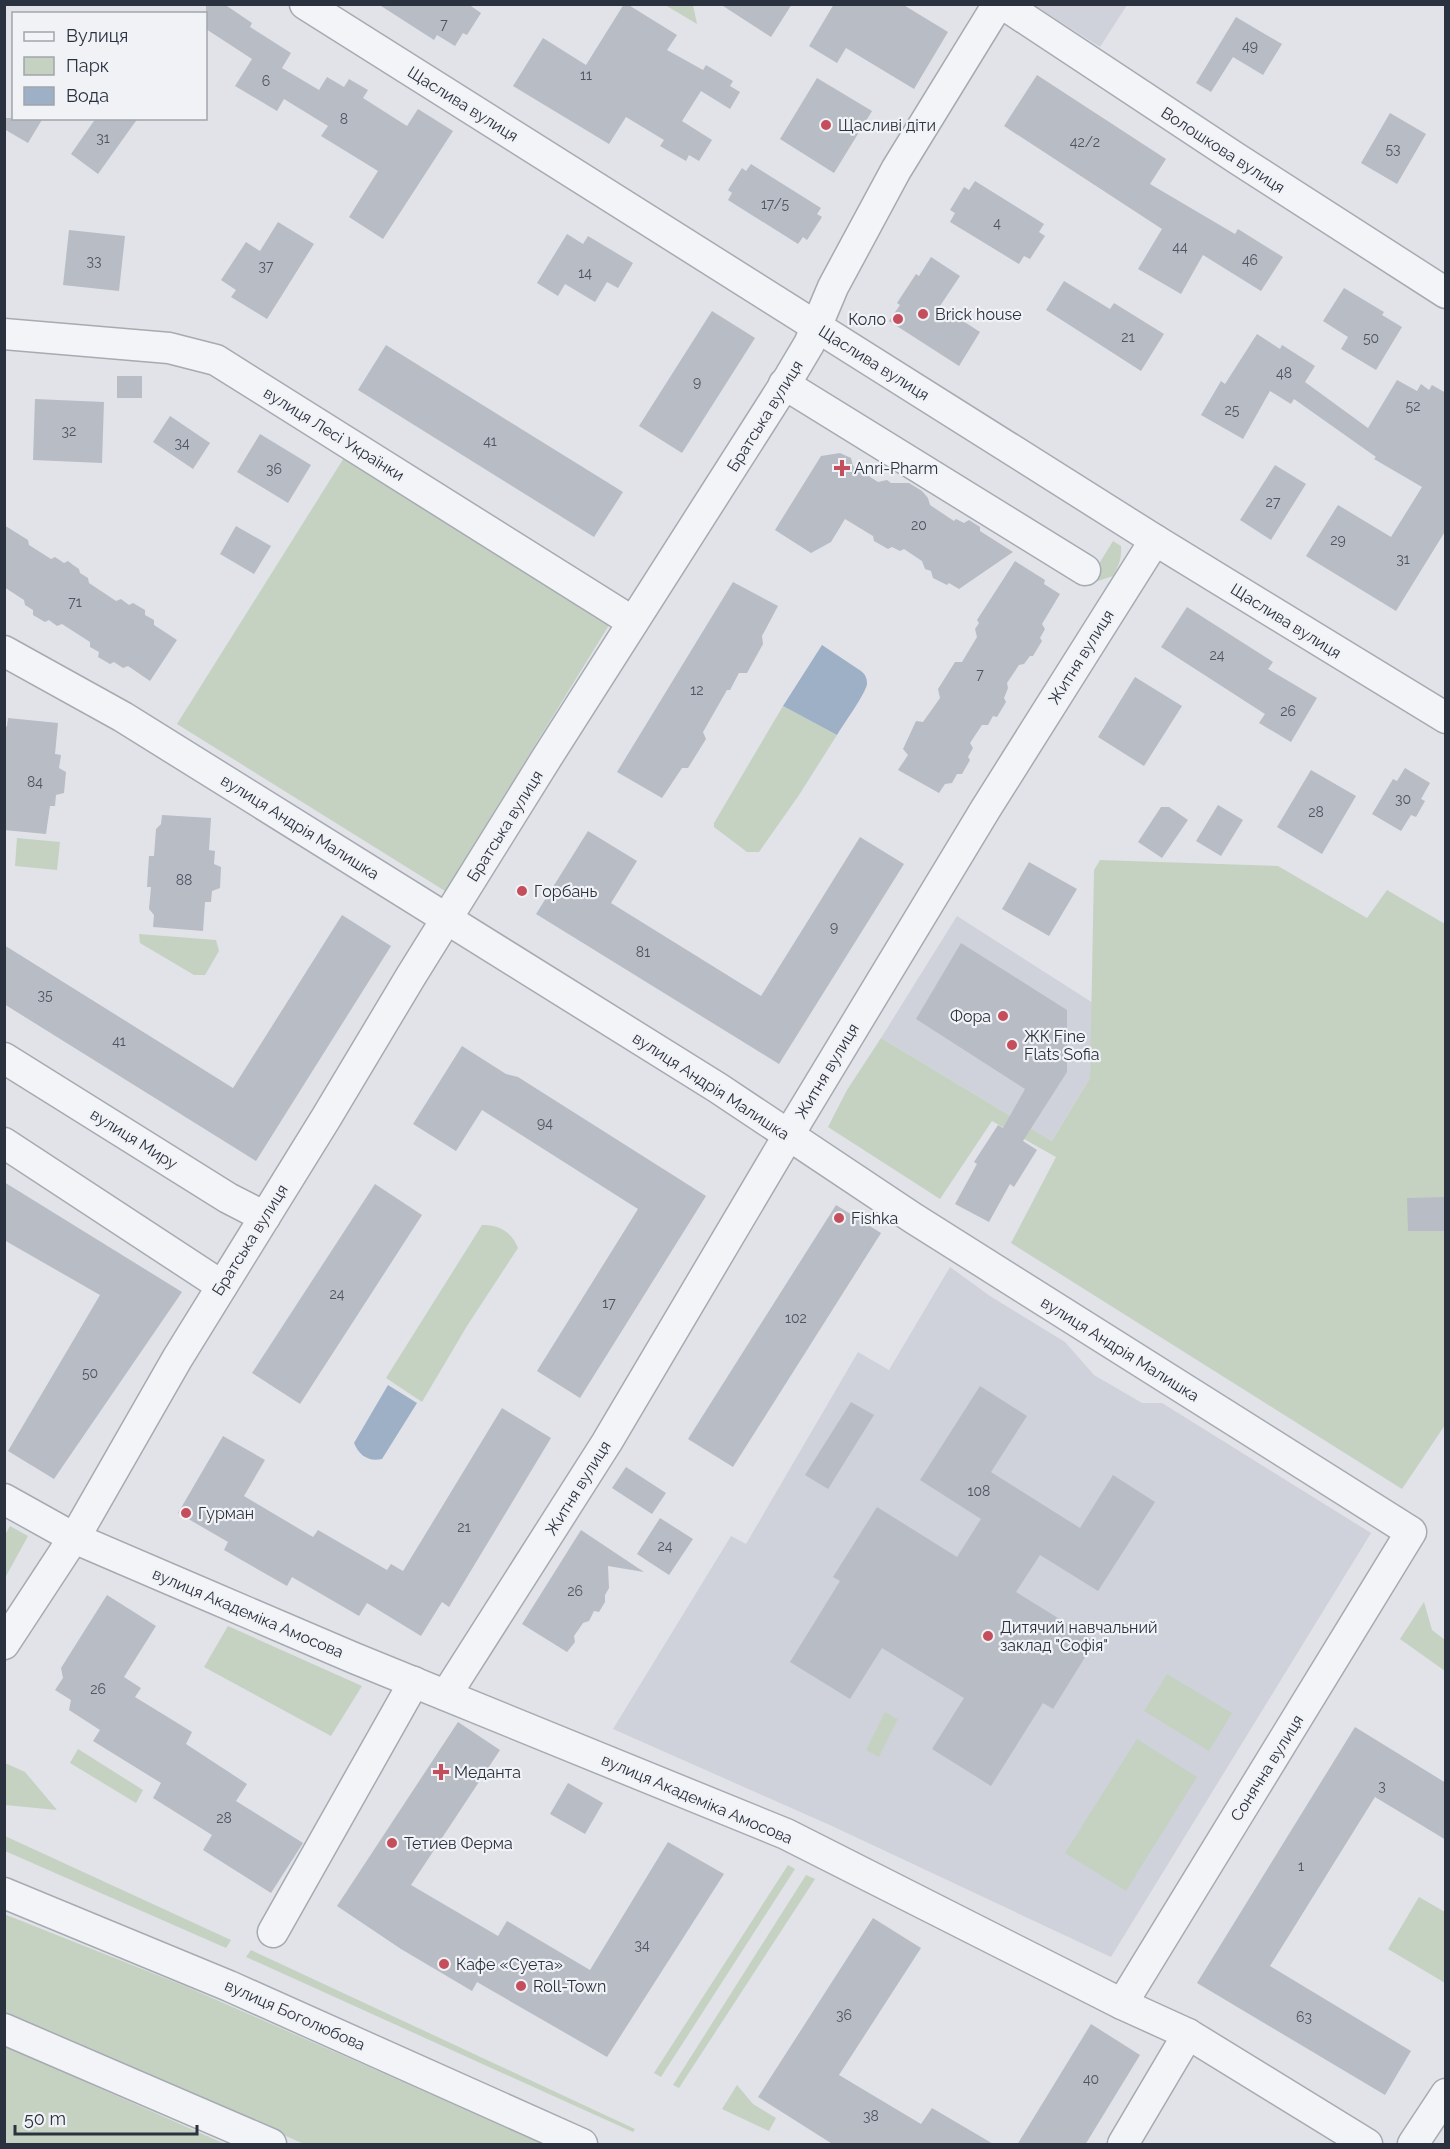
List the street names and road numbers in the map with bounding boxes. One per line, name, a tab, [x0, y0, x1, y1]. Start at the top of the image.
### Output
street label: Щаслива вулиця	[404, 62, 522, 146]
street label: Волошкова вулиця	[1158, 103, 1288, 197]
street label: Щаслива вулиця	[815, 321, 933, 405]
street label: Братська вулиця	[723, 357, 807, 475]
street label: вулиця Лесі Українки	[260, 383, 408, 485]
street label: Щаслива вулиця	[1227, 579, 1345, 663]
street label: Житня вулиця	[1044, 606, 1118, 708]
street label: Братська вулиця	[463, 767, 547, 885]
street label: вулиця Андрія Малишка	[217, 770, 383, 884]
street label: Житня вулиця	[791, 1020, 863, 1122]
street label: вулиця Андрія Малишка	[629, 1028, 793, 1144]
street label: вулиця Миру	[87, 1105, 181, 1174]
street label: Братська вулиця	[208, 1181, 292, 1299]
street label: вулиця Андрія Малишка	[1037, 1292, 1203, 1406]
street label: Житня вулиця	[541, 1437, 615, 1539]
street label: вулиця Академіка Амосова	[150, 1564, 346, 1662]
street label: Сонячна вулиця	[1227, 1711, 1307, 1825]
street label: вулиця Академіка Амосова	[599, 1750, 795, 1848]
street label: вулиця Боголюбова	[222, 1976, 368, 2054]

